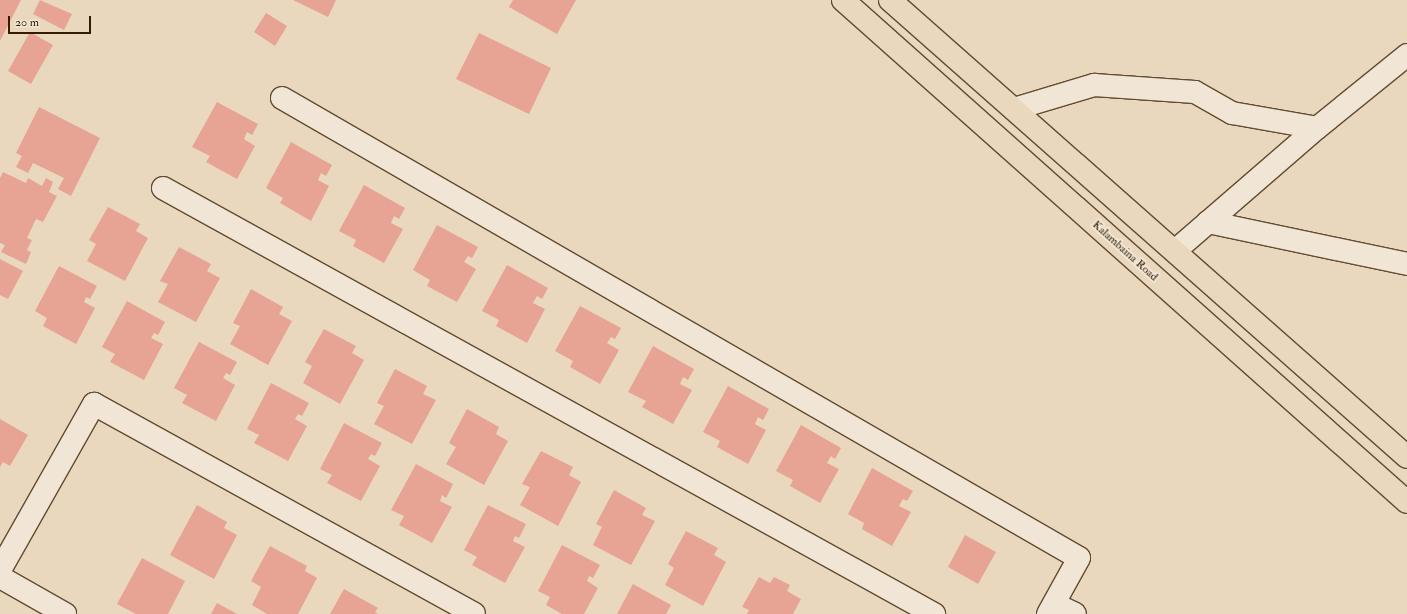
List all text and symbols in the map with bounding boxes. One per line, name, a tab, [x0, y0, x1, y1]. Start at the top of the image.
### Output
scale bar	[10, 8, 93, 34]
text: 20 m	[15, 15, 39, 30]
street label: Kalambaina Road	[1089, 218, 1161, 284]

